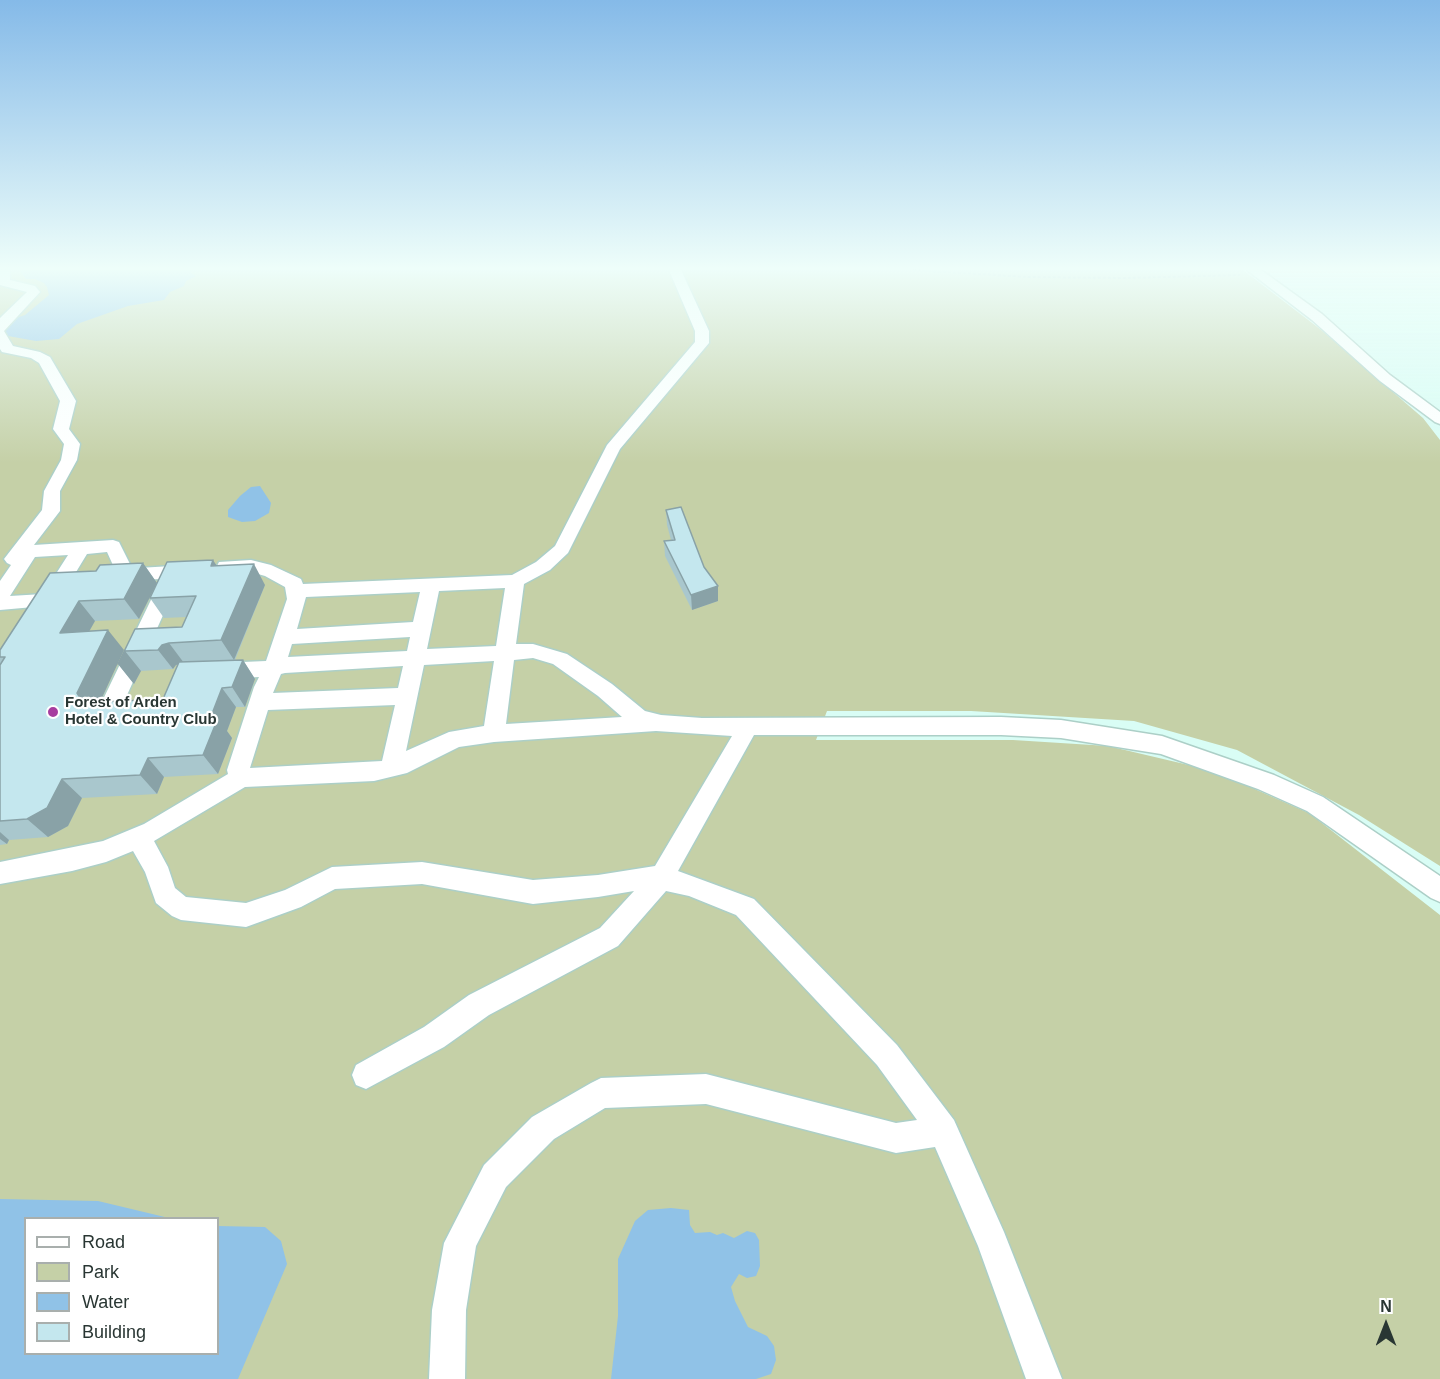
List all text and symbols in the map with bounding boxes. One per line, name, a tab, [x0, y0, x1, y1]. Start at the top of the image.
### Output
place label: Forest of Arden Hotel & Country Club	[65, 694, 217, 729]
marker: Forest of Arden Hotel & Country Club	[46, 705, 60, 719]
legend	[24, 1217, 219, 1355]
text: Road	[82, 1232, 125, 1252]
text: Park	[82, 1262, 119, 1282]
text: Water	[82, 1292, 129, 1312]
north arrow	[1356, 1295, 1416, 1355]
text: N	[1380, 1298, 1392, 1315]
text: Building	[82, 1322, 146, 1342]

